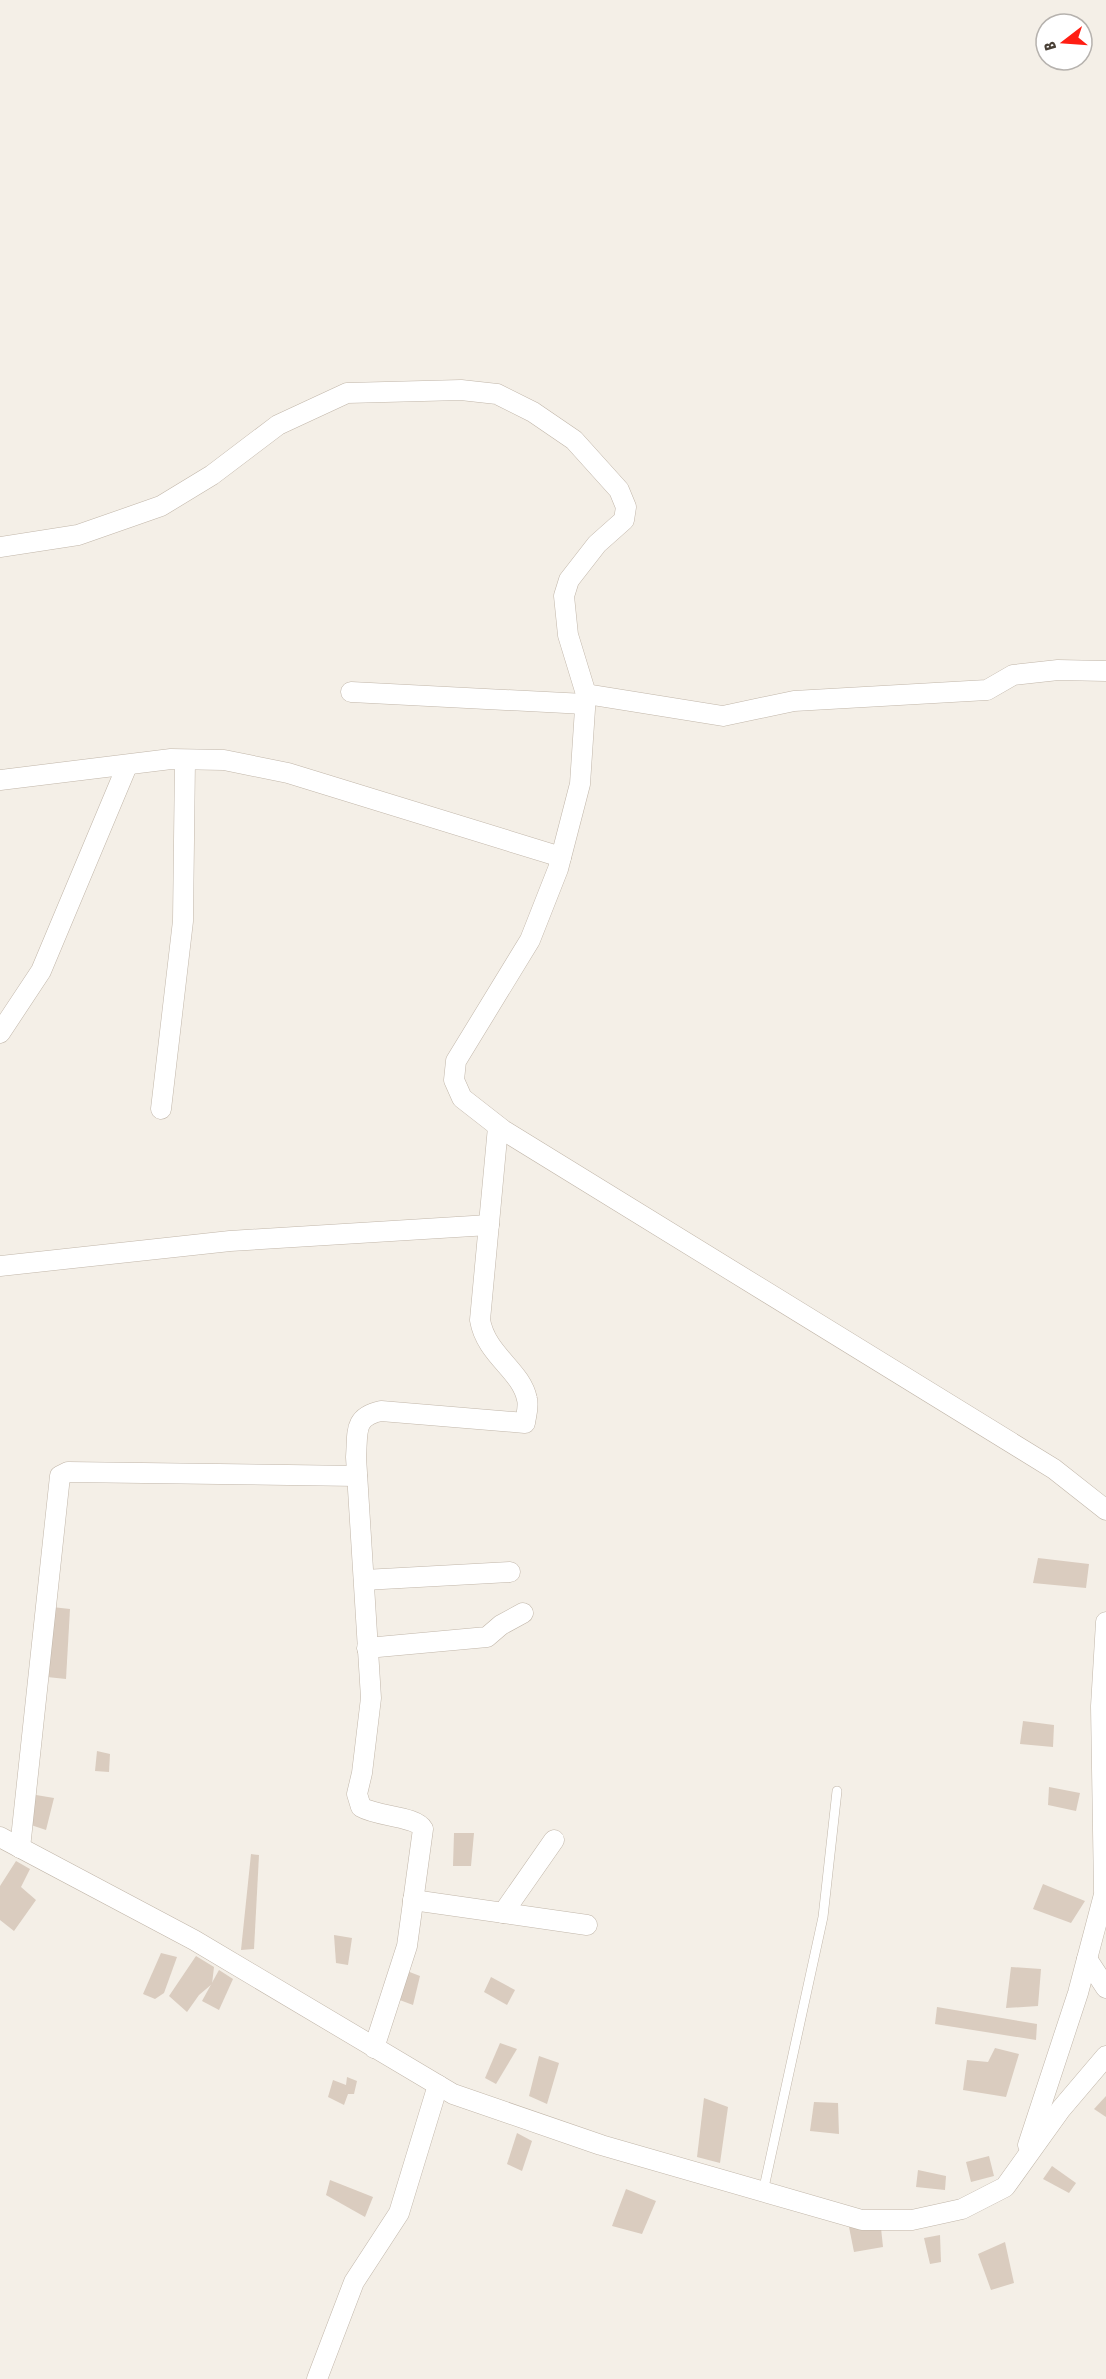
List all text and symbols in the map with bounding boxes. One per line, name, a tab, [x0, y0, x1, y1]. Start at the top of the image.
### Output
north arrow	[1034, 12, 1094, 72]
text: B	[1040, 40, 1059, 53]

